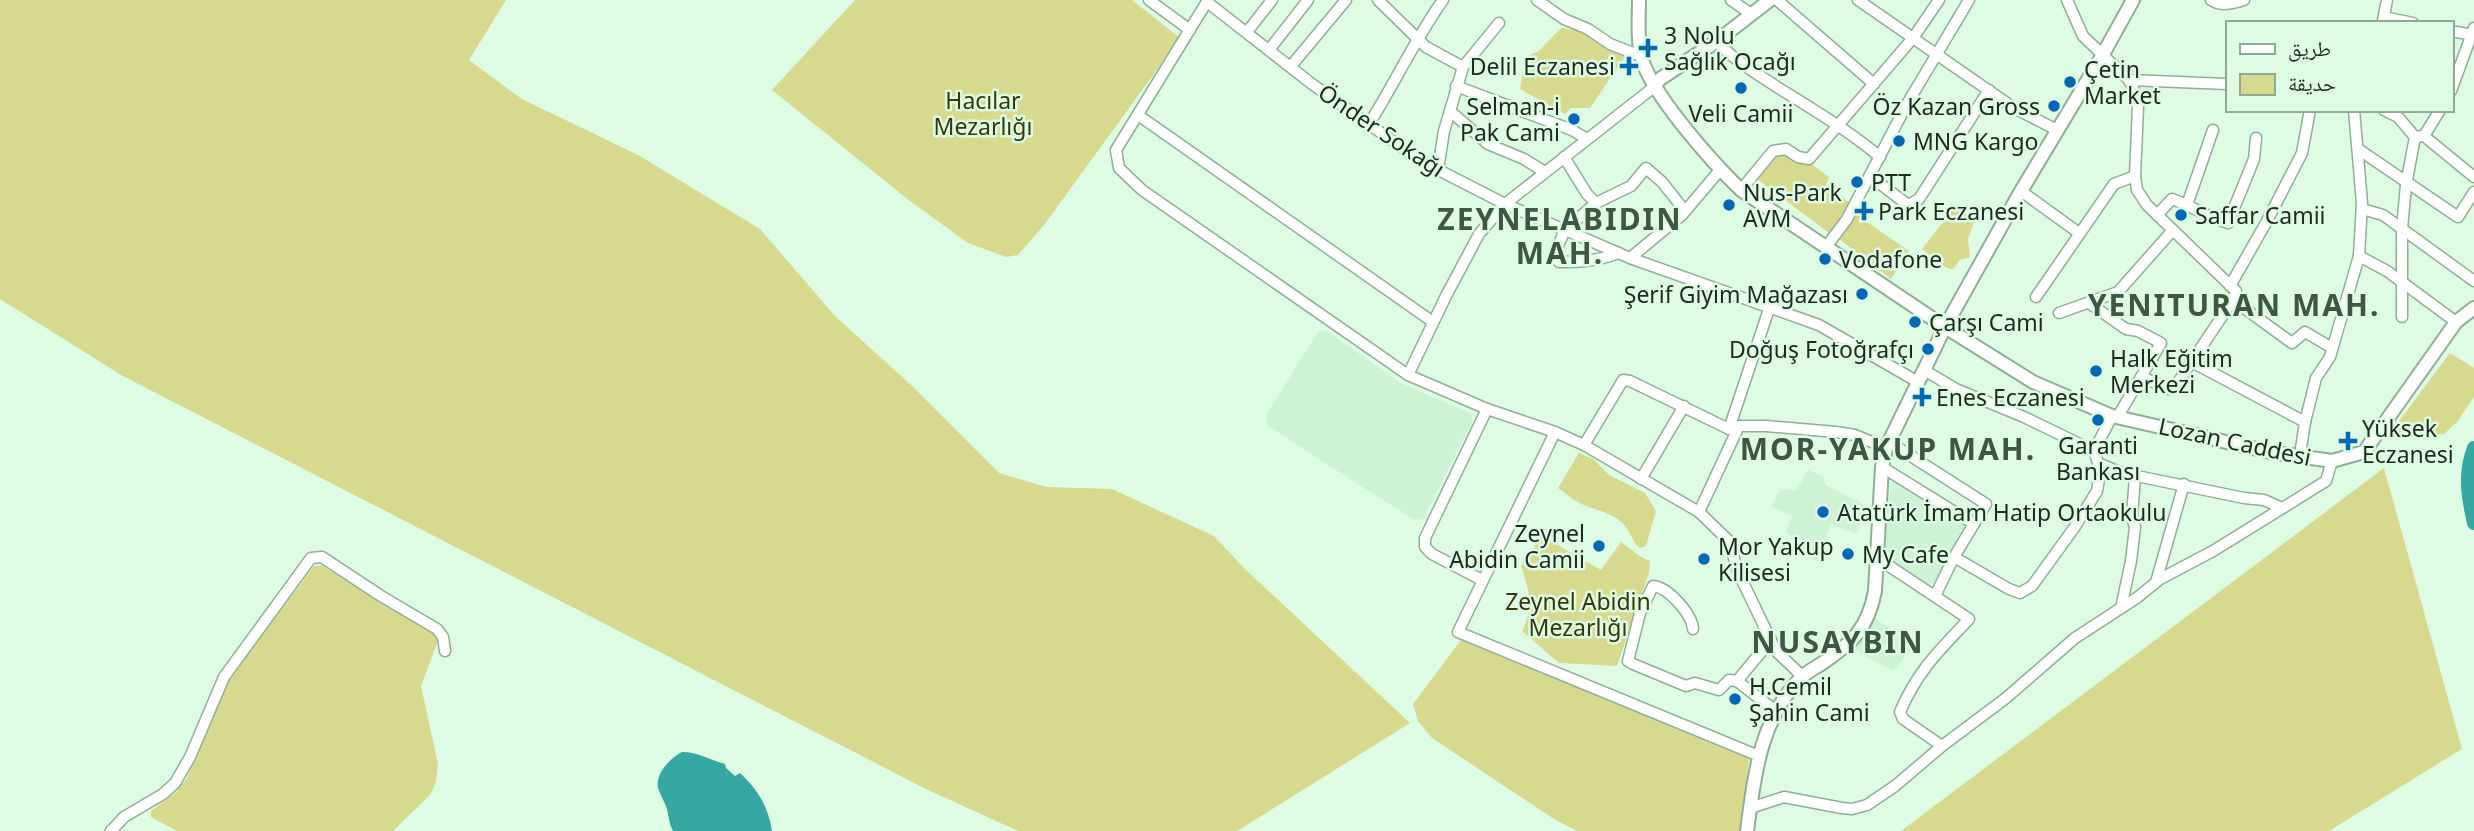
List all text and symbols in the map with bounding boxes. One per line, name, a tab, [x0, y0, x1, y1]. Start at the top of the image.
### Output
place label: 3 Nolu Sağlık Ocağı	[1664, 19, 1796, 77]
legend	[2226, 21, 2453, 112]
text: طريق	[2288, 34, 2331, 62]
marker: 3 Nolu Sağlık Ocağı	[1638, 38, 1658, 58]
place label: Delil Eczanesi	[1470, 50, 1615, 82]
place label: Çetin Market	[2084, 53, 2161, 111]
marker: Delil Eczanesi	[1621, 58, 1637, 74]
text: حديقة	[2288, 69, 2336, 97]
marker: Çetin Market	[2062, 74, 2078, 90]
street label: Önder Sokağı	[1312, 76, 1452, 184]
marker: Veli Camii	[1733, 80, 1749, 96]
park label: Hacılar Mezarlığı	[934, 84, 1032, 142]
place label: Selman-i Pak Cami	[1460, 90, 1560, 148]
place label: Öz Kazan Gross	[1872, 90, 2040, 122]
place label: Veli Camii	[1689, 97, 1793, 129]
marker: Öz Kazan Gross	[2046, 98, 2062, 114]
marker: Selman-i Pak Cami	[1566, 111, 1582, 127]
place label: MNG Kargo	[1913, 125, 2039, 157]
marker: MNG Kargo	[1891, 133, 1907, 149]
place label: PTT	[1871, 166, 1911, 198]
marker: PTT	[1849, 174, 1865, 190]
place label: Nus-Park AVM	[1743, 176, 1842, 234]
place label: Park Eczanesi	[1878, 195, 2024, 227]
marker: Nus-Park AVM	[1721, 197, 1737, 213]
district label: ZEYNELABIDIN MAH.	[1437, 198, 1683, 273]
place label: Saffar Camii	[2195, 199, 2326, 231]
marker: Park Eczanesi	[1856, 203, 1872, 219]
marker: Saffar Camii	[2173, 207, 2189, 223]
place label: Vodafone	[1839, 243, 1942, 275]
marker: Vodafone	[1817, 251, 1833, 267]
place label: Şerif Giyim Mağazası	[1624, 278, 1848, 310]
district label: YENITURAN MAH.	[2088, 284, 2380, 325]
marker: Şerif Giyim Mağazası	[1854, 286, 1870, 302]
place label: Çarşı Cami	[1929, 306, 2044, 338]
marker: Çarşı Cami	[1907, 314, 1923, 330]
place label: Doğuş Fotoğrafçı	[1729, 333, 1914, 365]
marker: Doğuş Fotoğrafçı	[1920, 341, 1936, 357]
place label: Halk Eğitim Merkezi	[2110, 342, 2233, 400]
marker: Halk Eğitim Merkezi	[2088, 363, 2104, 379]
place label: Enes Eczanesi	[1936, 381, 2085, 413]
marker: Enes Eczanesi	[1914, 389, 1930, 405]
street label: Lozan Caddesi	[2156, 409, 2314, 473]
marker: Garanti Bankası	[2090, 412, 2106, 428]
place label: Yüksek Eczanesi	[2362, 412, 2454, 470]
district label: MOR-YAKUP MAH.	[1740, 428, 2036, 469]
place label: Garanti Bankası	[2056, 429, 2140, 487]
marker: Yüksek Eczanesi	[2340, 433, 2356, 449]
place label: Atatürk İmam Hatip Ortaokulu	[1837, 496, 2166, 528]
marker: Atatürk İmam Hatip Ortaokulu	[1815, 504, 1831, 520]
place label: Zeynel Abidin Camii	[1449, 517, 1585, 575]
place label: Mor Yakup Kilisesi	[1718, 530, 1834, 588]
marker: Zeynel Abidin Camii	[1591, 538, 1607, 554]
place label: My Cafe	[1862, 538, 1949, 570]
marker: My Cafe	[1840, 546, 1856, 562]
marker: Mor Yakup Kilisesi	[1696, 551, 1712, 567]
park label: Zeynel Abidin Mezarlığı	[1505, 585, 1651, 643]
district label: NUSAYBIN	[1751, 621, 1925, 662]
place label: H.Cemil Şahin Cami	[1749, 670, 1870, 728]
marker: H.Cemil Şahin Cami	[1727, 691, 1743, 707]

